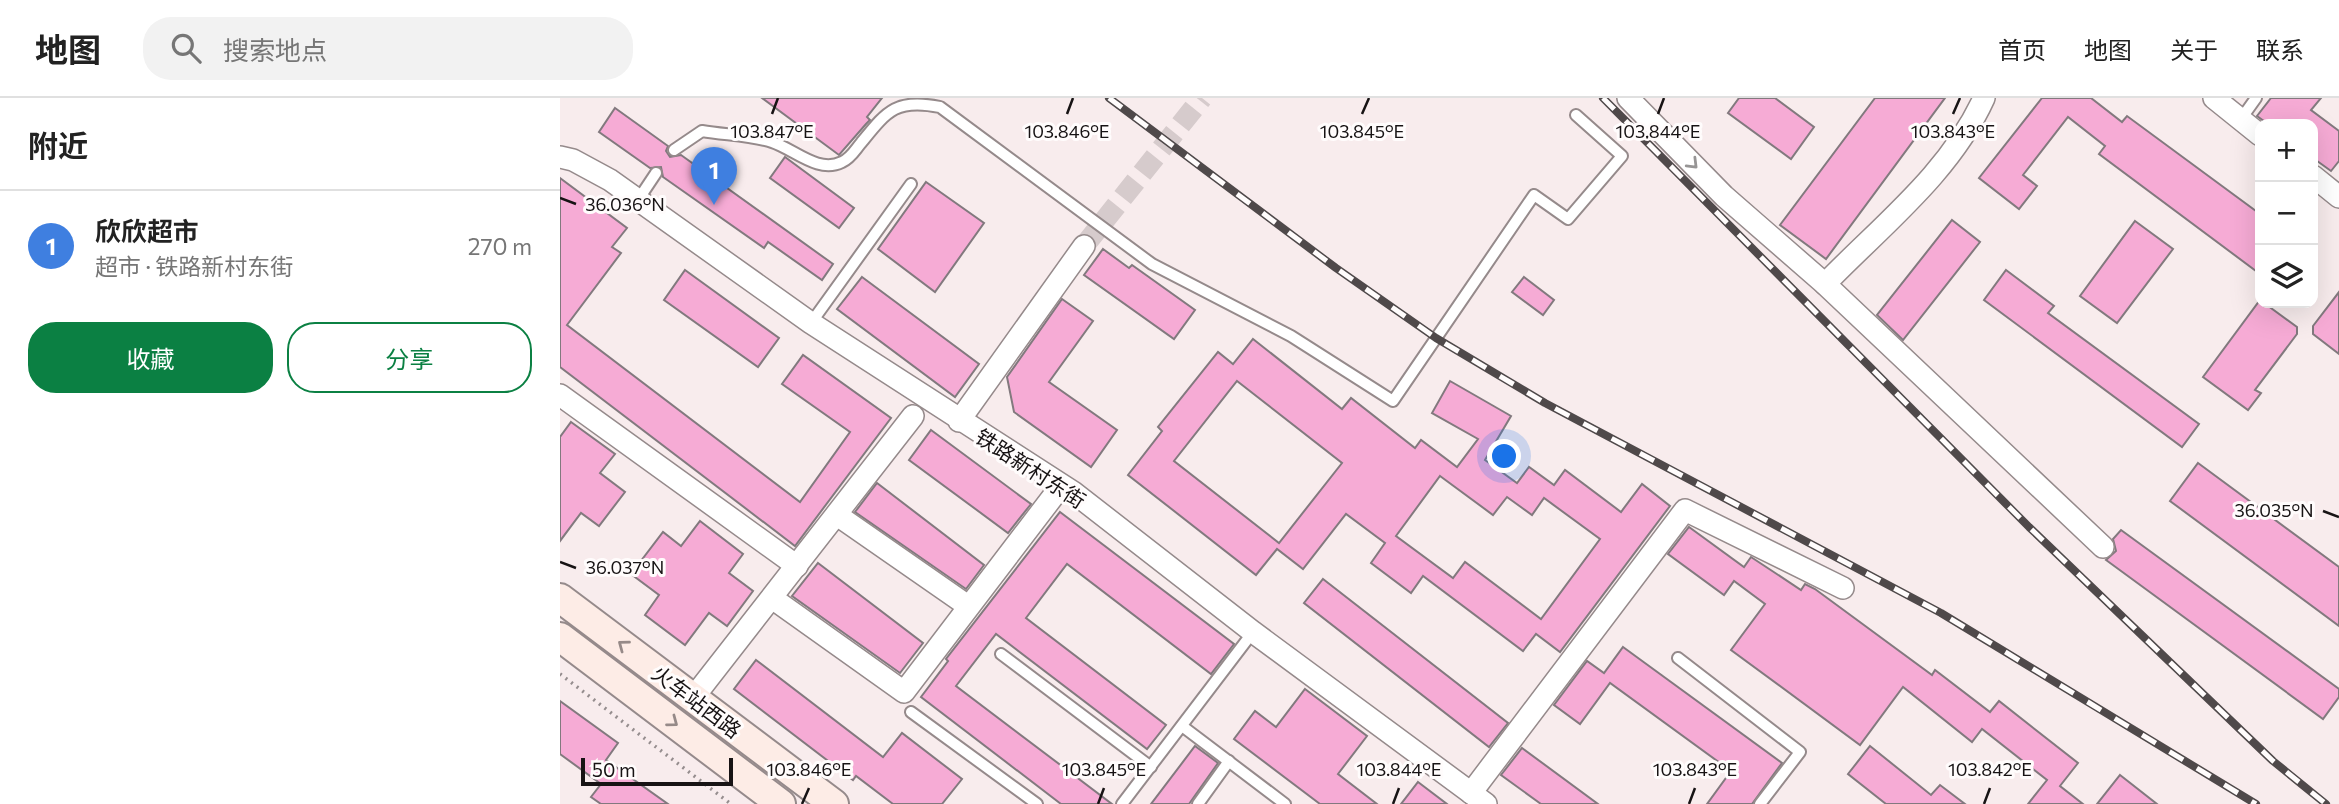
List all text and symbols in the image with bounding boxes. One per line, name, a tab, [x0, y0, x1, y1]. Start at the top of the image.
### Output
search box	[143, 17, 633, 80]
text: 地图	[35, 28, 101, 69]
icon: search	[167, 29, 205, 67]
text: 搜索地点	[223, 34, 327, 65]
text: 首页	[1998, 35, 2046, 64]
text: 地图	[2084, 35, 2132, 64]
text: 关于	[2170, 35, 2218, 64]
text: 联系	[2256, 35, 2304, 64]
map controls	[2255, 119, 2318, 308]
button: +	[2255, 119, 2318, 182]
text: 103.847°E	[730, 120, 814, 142]
text: 103.846°E	[1024, 120, 1110, 142]
text: 103.845°E	[1320, 120, 1404, 142]
text: 103.844°E	[1616, 120, 1700, 142]
text: 103.843°E	[1911, 120, 1995, 142]
text: 附近	[28, 126, 88, 163]
pin: 1	[691, 147, 737, 205]
one-way arrow	[1685, 156, 1697, 168]
button: −	[2255, 182, 2318, 245]
text: 36.036°N	[585, 193, 665, 215]
text: 欣欣超市	[95, 215, 199, 246]
text: 1	[46, 232, 56, 260]
text: 270 m	[468, 232, 532, 260]
button: layers	[2255, 245, 2318, 308]
text: 超市 · 铁路新村东街	[95, 252, 293, 280]
button: 收藏	[28, 322, 273, 393]
button: 分享	[287, 322, 532, 393]
street label: 铁路新村东街	[971, 423, 1091, 513]
your location	[1487, 439, 1521, 473]
text: 36.035°N	[2234, 499, 2314, 521]
text: 36.037°N	[586, 556, 664, 578]
one-way arrow	[618, 641, 631, 653]
street label: 火车站西路	[648, 659, 746, 743]
one-way arrow	[665, 714, 678, 727]
scale bar	[581, 755, 733, 787]
text: 50 m	[592, 758, 636, 781]
text: 103.846°E	[766, 758, 852, 780]
text: 103.845°E	[1062, 758, 1146, 780]
text: 103.844°E	[1357, 758, 1441, 780]
text: 103.843°E	[1653, 758, 1737, 780]
text: 103.842°E	[1948, 758, 2032, 780]

